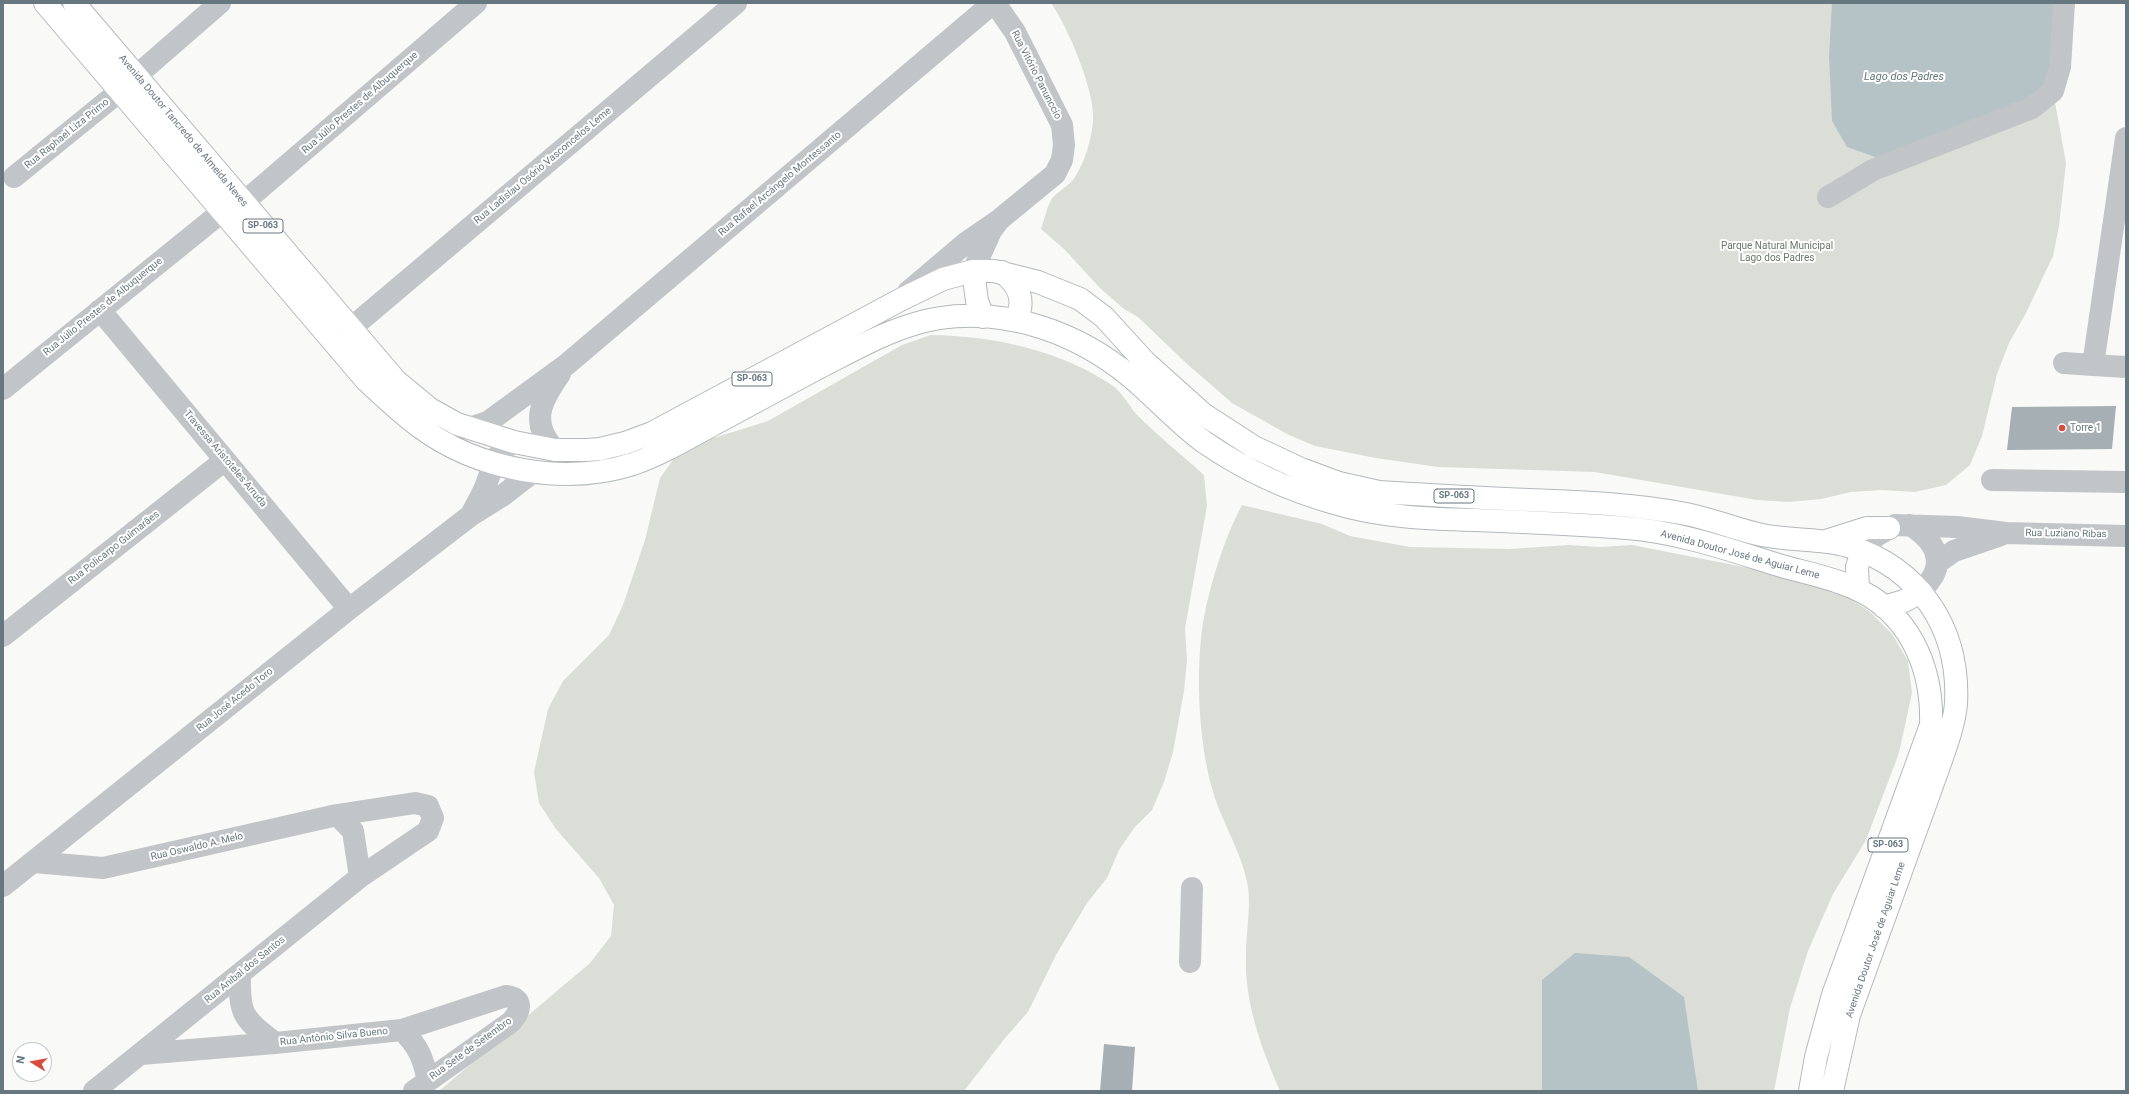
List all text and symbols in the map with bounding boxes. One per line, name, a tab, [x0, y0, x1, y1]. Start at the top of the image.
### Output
street label: Rua Vitório Panunccio	[1008, 29, 1064, 121]
street label: Rua Júlio Prestes de Albuquerque	[300, 49, 420, 157]
street label: Avenida Doutor Tancredo de Almeida Neves	[116, 53, 250, 209]
water label: Lago dos Padres	[1864, 70, 1944, 84]
street label: Rua Raphael Liza Primo	[22, 96, 112, 172]
street label: Rua Ladislau Osório Vasconcelos Leme	[472, 105, 614, 227]
street label: Rua Rafael Arcângelo Montessanto	[716, 129, 844, 239]
road number: SP-063	[243, 219, 283, 233]
park label: Parque Natural Municipal Lago dos Padres	[1721, 240, 1833, 264]
street label: Rua Júlio Prestes de Albuquerque	[41, 255, 165, 359]
road number: SP-063	[732, 372, 772, 386]
street label: Travessa Aristoteles Arruda	[181, 408, 269, 510]
place label: Torre 1	[2070, 422, 2101, 434]
marker: Torre 1	[2057, 423, 2067, 433]
road number: SP-063	[1434, 489, 1474, 503]
street label: Rua Policarpo Guimarães	[66, 509, 162, 587]
street label: Rua Luziano Ribas	[2025, 527, 2107, 541]
street label: Avenida Doutor José de Aguiar Leme	[1659, 528, 1821, 582]
street label: Rua José Acedo Toro	[194, 665, 276, 735]
street label: Rua Oswaldo A. Melo	[150, 831, 244, 863]
road number: SP-063	[1868, 838, 1908, 852]
street label: Avenida Doutor José de Aguiar Leme	[1844, 860, 1908, 1020]
street label: Rua Anibal dos Santos	[202, 934, 288, 1006]
street label: Rua Sete de Setembro	[428, 1015, 514, 1083]
street label: Rua Antônio Silva Bueno	[279, 1025, 389, 1049]
north arrow	[12, 1042, 52, 1082]
text: N	[14, 1055, 28, 1065]

